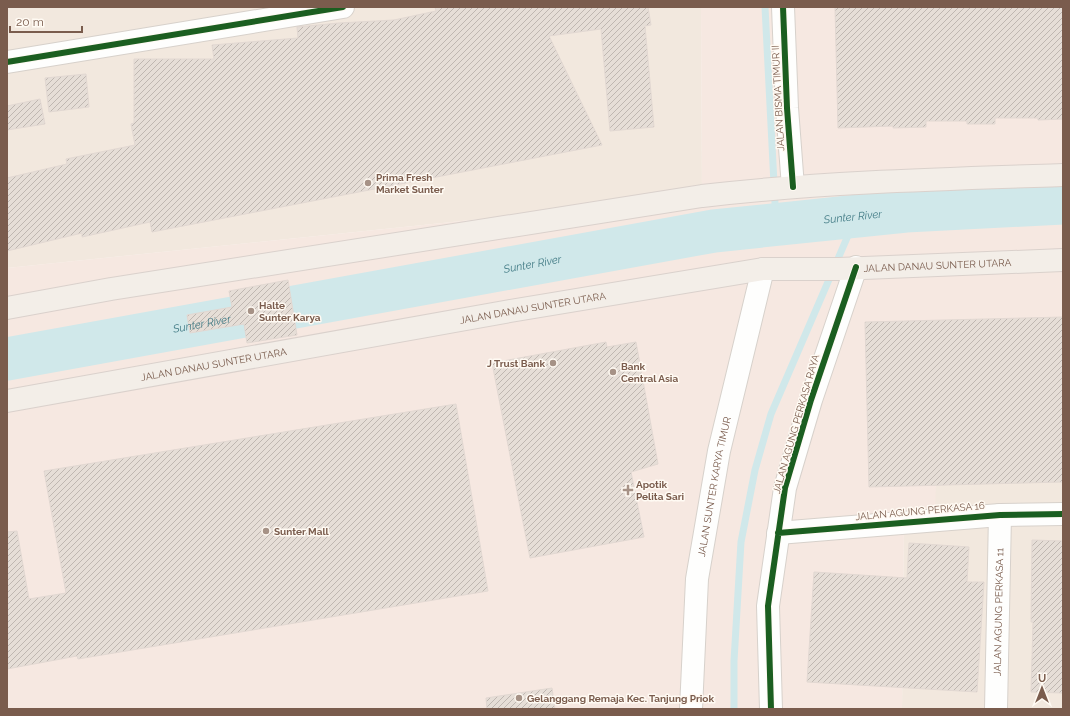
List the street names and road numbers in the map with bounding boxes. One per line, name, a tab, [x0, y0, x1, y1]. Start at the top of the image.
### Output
street label: JALAN BISMA TIMUR II	[770, 45, 786, 151]
street label: JALAN DANAU SUNTER UTARA	[863, 257, 1012, 274]
street label: JALAN DANAU SUNTER UTARA	[459, 290, 607, 325]
street label: JALAN DANAU SUNTER UTARA	[140, 346, 288, 382]
street label: JALAN AGUNG PERKASA RAYA	[771, 353, 821, 495]
street label: JALAN SUNTER KARYA TIMUR	[695, 415, 733, 558]
street label: JALAN AGUNG PERKASA 16	[855, 500, 985, 522]
street label: JALAN AGUNG PERKASA 11	[991, 547, 1005, 676]

